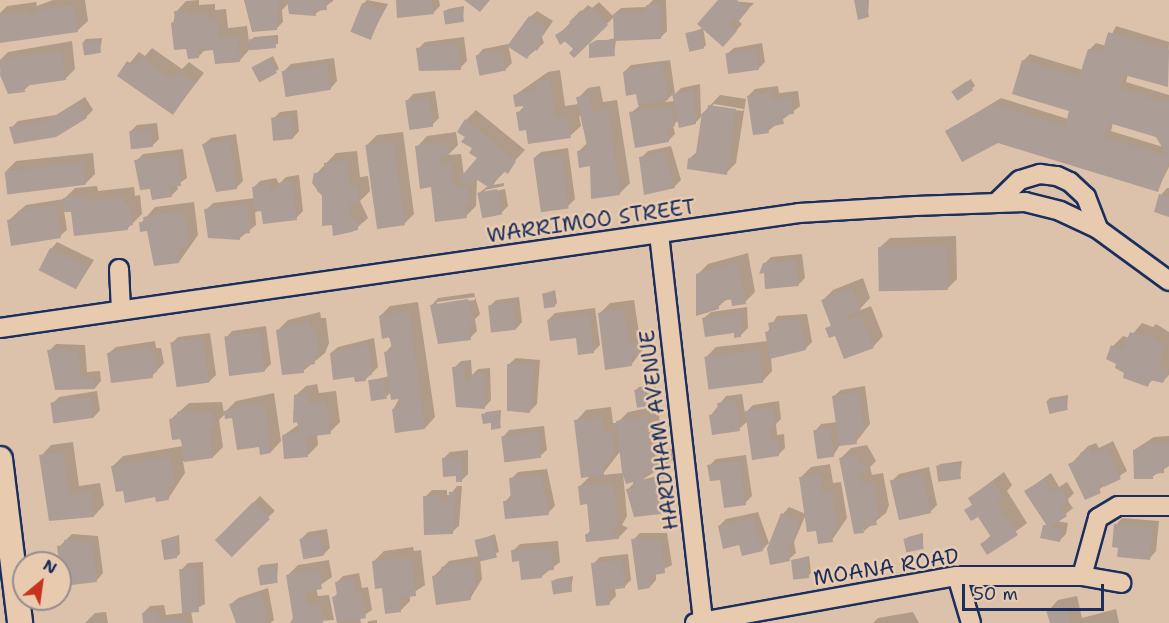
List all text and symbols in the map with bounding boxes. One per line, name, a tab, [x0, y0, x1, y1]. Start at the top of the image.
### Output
street label: WARRIMOO STREET	[485, 194, 697, 248]
street label: HARDHAM AVENUE	[634, 329, 684, 531]
street label: MOANA ROAD	[811, 543, 961, 591]
north arrow	[12, 551, 72, 611]
text: N	[39, 554, 61, 579]
scale bar	[965, 572, 1108, 610]
text: 50 m	[973, 582, 1018, 606]

